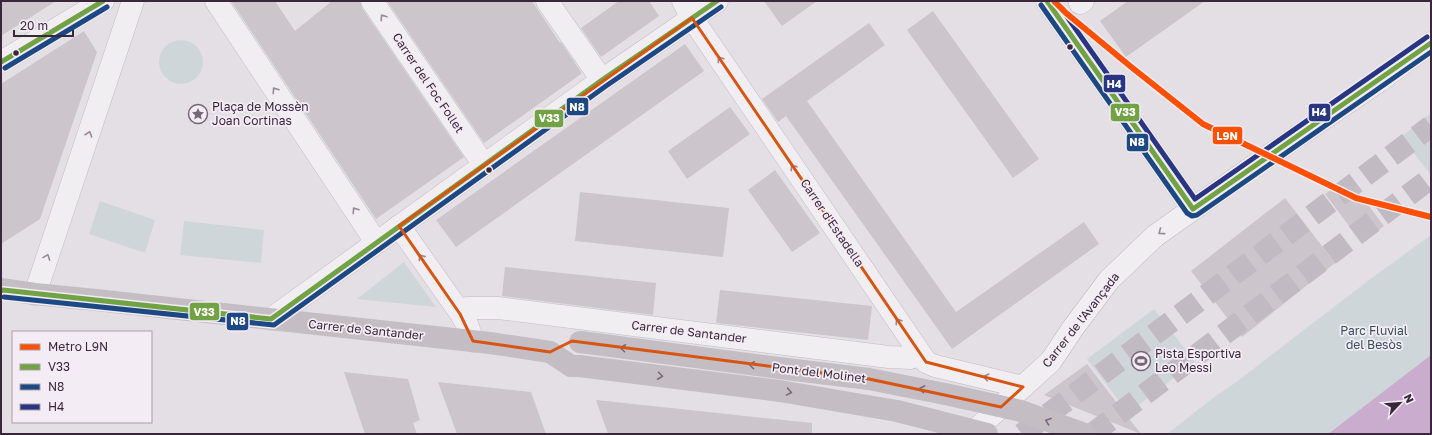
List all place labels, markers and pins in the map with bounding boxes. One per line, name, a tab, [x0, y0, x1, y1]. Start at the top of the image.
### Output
unlabelled marker	[1065, 42, 1075, 52]
unlabelled marker	[11, 48, 21, 58]
place label: Plaça de Mossèn Joan Cortinas	[212, 99, 309, 128]
place icon: Plaça de Mossèn Joan Cortinas	[187, 103, 209, 125]
unlabelled marker	[484, 165, 494, 175]
place label: Pista Esportiva Leo Messi	[1155, 346, 1241, 375]
sports icon: Pista Esportiva Leo Messi	[1130, 350, 1152, 372]

